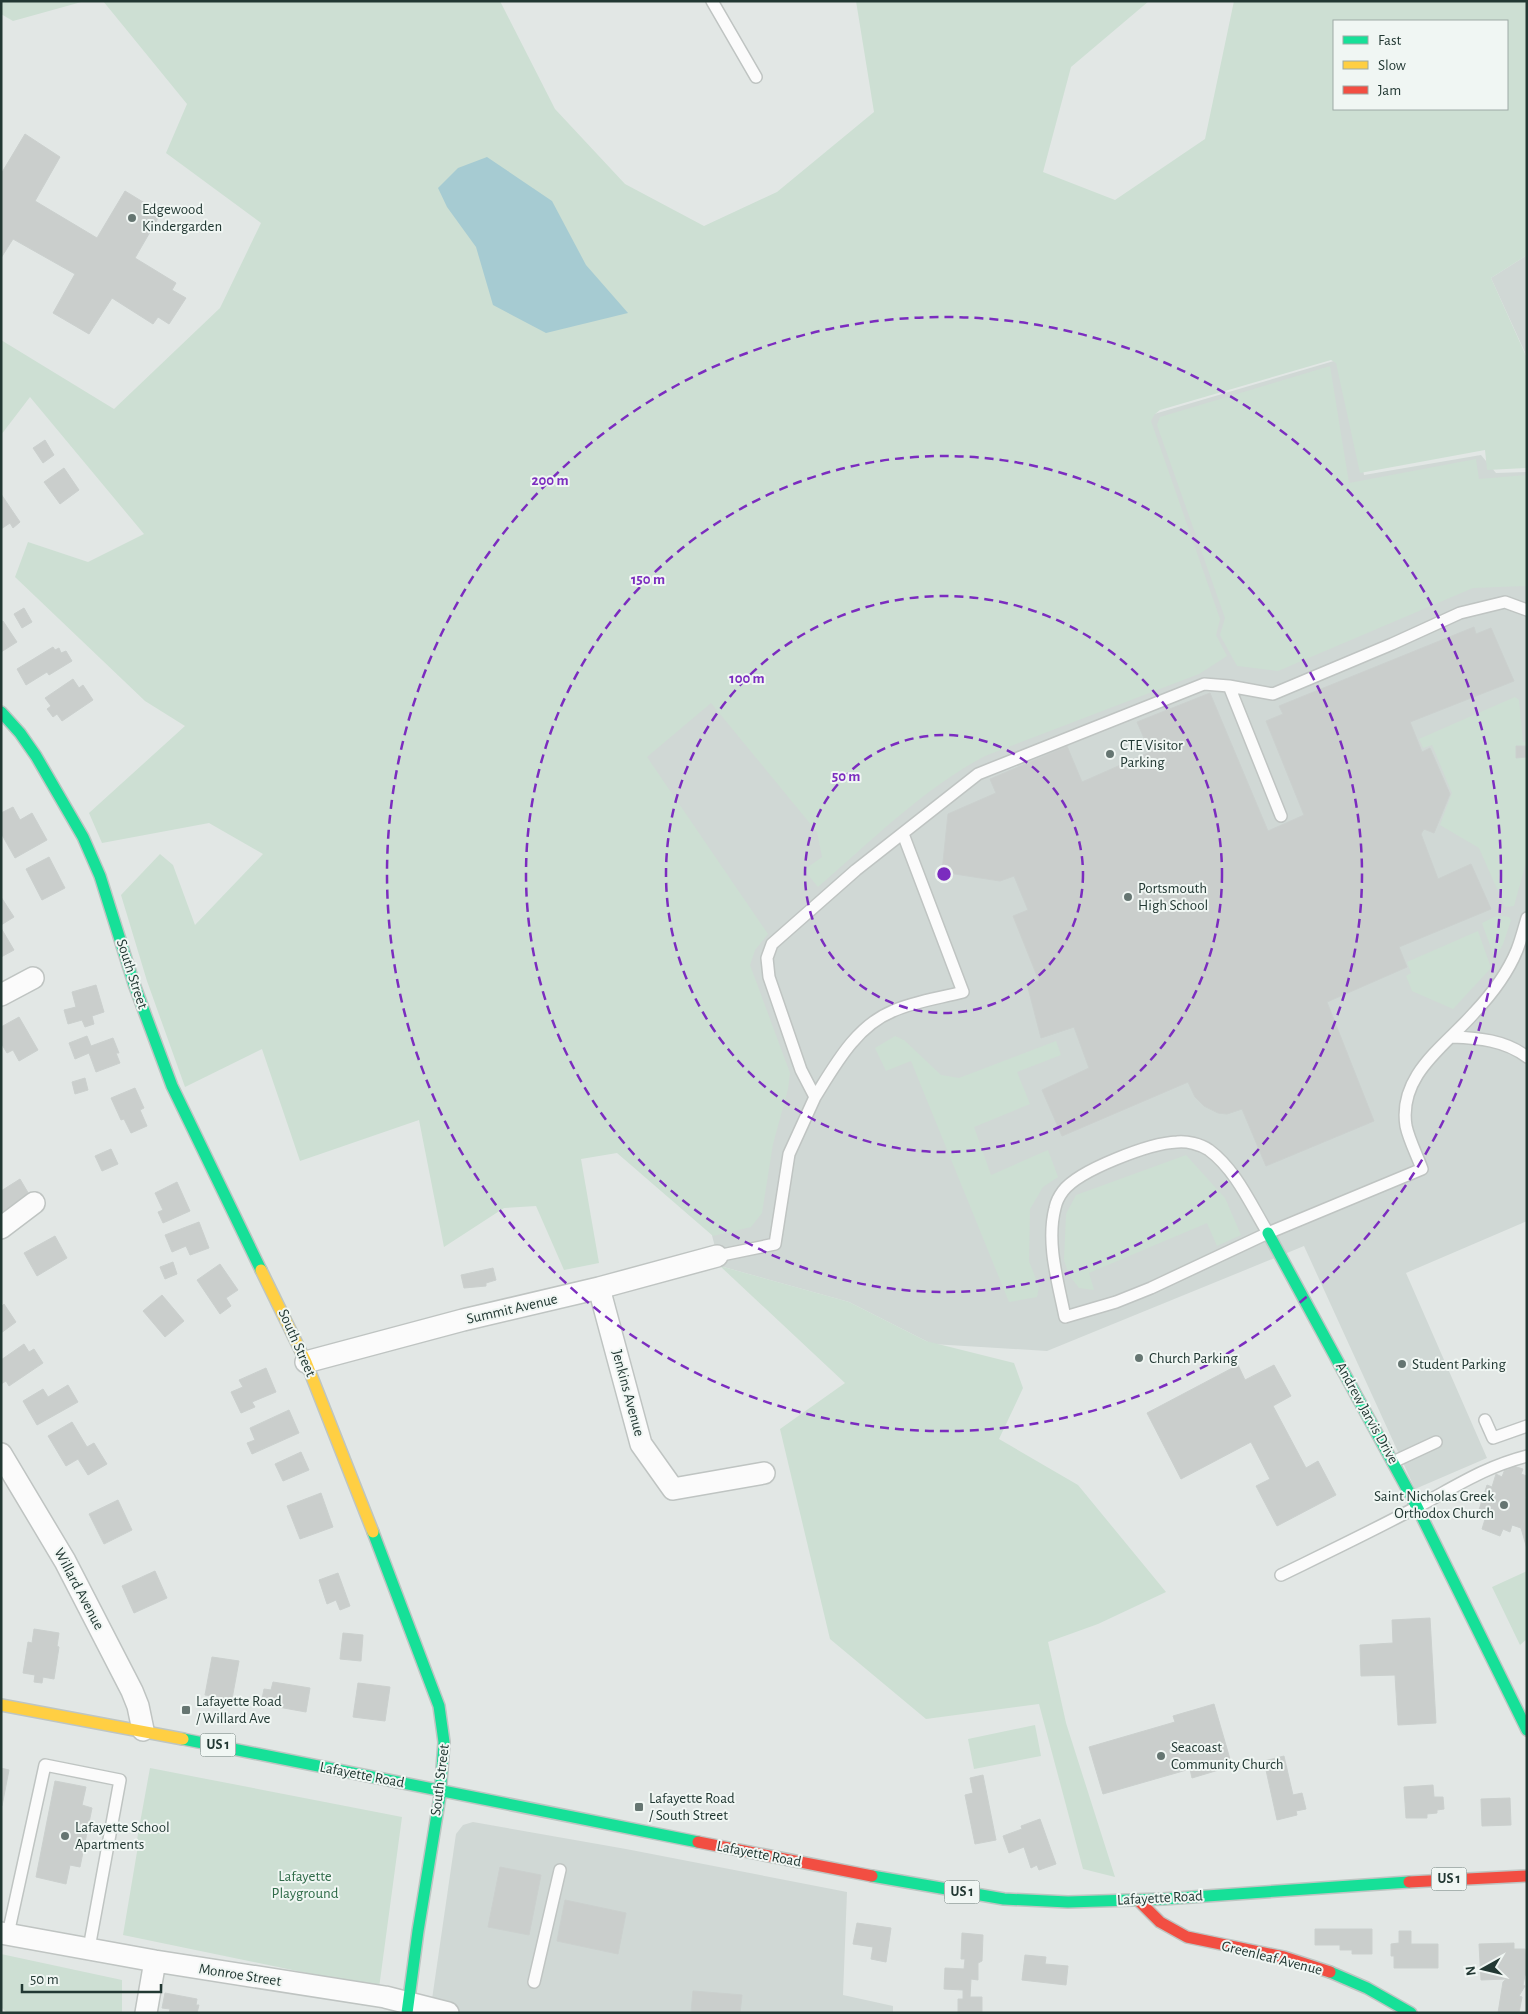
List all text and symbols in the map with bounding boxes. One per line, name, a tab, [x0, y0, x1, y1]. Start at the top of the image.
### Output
legend	[1333, 20, 1508, 110]
text: Fast	[1378, 33, 1402, 48]
text: Slow	[1378, 58, 1406, 73]
text: Jam	[1378, 83, 1401, 98]
place label: Edgewood Kindergarden	[142, 202, 222, 234]
marker: Edgewood Kindergarden	[126, 212, 138, 224]
text: 200 m	[531, 473, 569, 488]
text: 150 m	[631, 572, 665, 587]
text: 100 m	[729, 671, 765, 686]
place label: CTE Visitor Parking	[1120, 738, 1183, 770]
marker: CTE Visitor Parking	[1104, 748, 1116, 760]
text: 50 m	[832, 769, 860, 784]
centre of rings	[935, 865, 953, 883]
place label: Portsmouth High School	[1138, 881, 1208, 913]
marker: Portsmouth High School	[1122, 891, 1134, 903]
street label: South Street	[114, 937, 150, 1011]
street label: Summit Avenue	[465, 1291, 559, 1327]
street label: South Street	[275, 1307, 319, 1379]
street label: Jenkins Avenue	[609, 1348, 647, 1438]
place label: Church Parking	[1149, 1351, 1238, 1366]
marker: Church Parking	[1133, 1352, 1145, 1364]
place label: Student Parking	[1412, 1357, 1506, 1372]
marker: Student Parking	[1396, 1358, 1408, 1370]
street label: Andrew Jarvis Drive	[1333, 1360, 1401, 1466]
place label: Saint Nicholas Greek Orthodox Church	[1374, 1489, 1494, 1521]
marker: Saint Nicholas Greek Orthodox Church	[1498, 1499, 1510, 1511]
street label: Willard Avenue	[51, 1546, 107, 1632]
place label: Lafayette Road / Willard Ave	[196, 1694, 282, 1726]
marker: Lafayette Road / Willard Ave	[180, 1704, 192, 1716]
road number: US 1	[200, 1734, 236, 1756]
place label: Seacoast Community Church	[1171, 1740, 1284, 1772]
street label: South Street	[428, 1743, 452, 1817]
marker: Seacoast Community Church	[1155, 1750, 1167, 1762]
street label: Lafayette Road	[318, 1759, 406, 1791]
place label: Lafayette Road / South Street	[649, 1791, 735, 1823]
marker: Lafayette Road / South Street	[633, 1801, 645, 1813]
place label: Lafayette School Apartments	[75, 1820, 170, 1852]
marker: Lafayette School Apartments	[59, 1830, 71, 1842]
street label: Lafayette Road	[715, 1838, 803, 1870]
road number: US 1	[1432, 1868, 1466, 1890]
park label: Lafayette Playground	[272, 1869, 339, 1901]
road number: US 1	[944, 1880, 980, 1904]
street label: Lafayette Road	[1117, 1888, 1203, 1908]
street label: Greenleaf Avenue	[1220, 1938, 1324, 1978]
north arrow	[1458, 1944, 1508, 1994]
street label: Monroe Street	[198, 1961, 282, 1989]
scale bar	[22, 1962, 161, 1994]
text: N	[1464, 1965, 1479, 1976]
text: 50 m	[30, 1972, 59, 1987]

